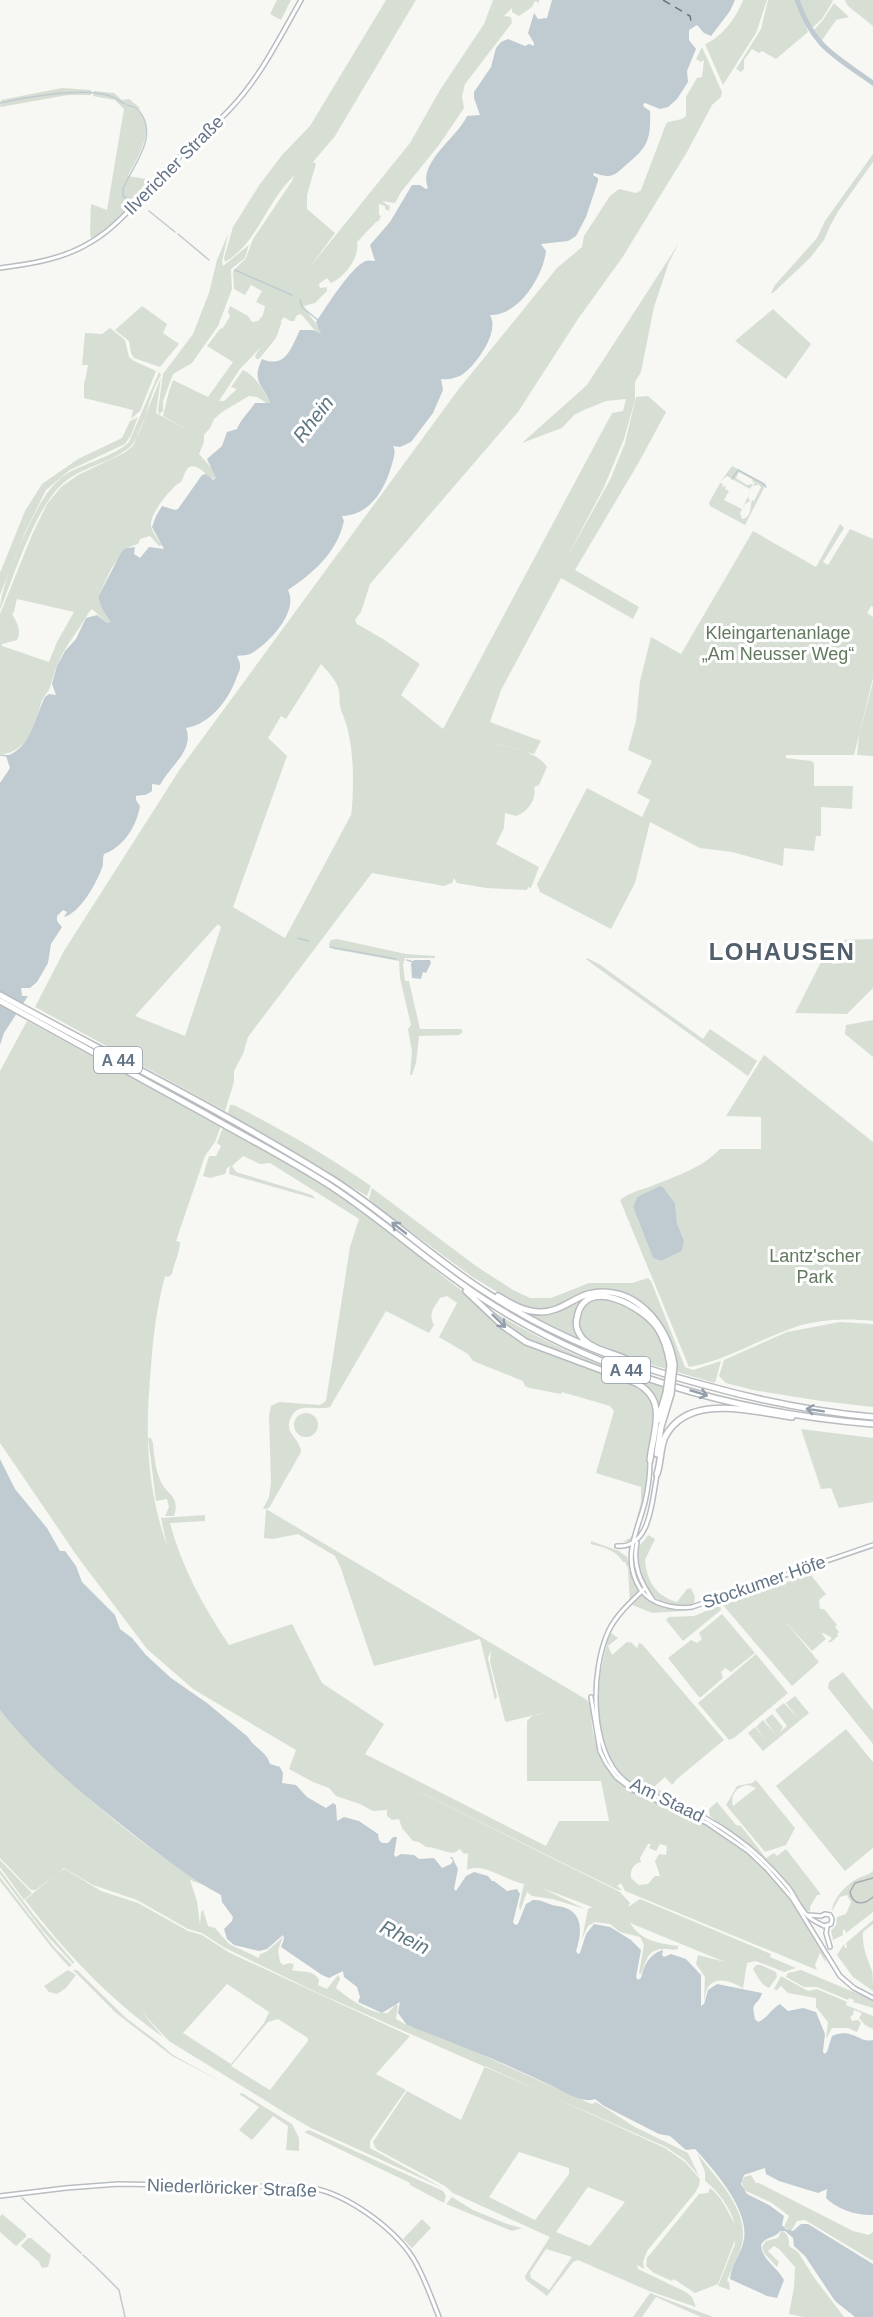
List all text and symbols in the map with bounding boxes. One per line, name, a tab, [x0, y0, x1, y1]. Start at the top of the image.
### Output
street label: Ilvericher Straße	[120, 111, 228, 219]
water label: Rhein	[288, 392, 338, 446]
park label: Kleingartenanlage „Am Neusser Weg“	[702, 623, 854, 664]
district label: LOHAUSEN	[709, 938, 855, 965]
road number: A 44	[94, 1047, 142, 1073]
one-way arrow	[392, 1222, 408, 1235]
park label: Lantz'scher Park	[769, 1246, 861, 1287]
one-way arrow	[491, 1314, 506, 1328]
road number: A 44	[602, 1357, 650, 1383]
one-way arrow	[689, 1388, 708, 1399]
one-way arrow	[806, 1404, 825, 1415]
street label: Stockumer Höfe	[700, 1552, 828, 1612]
street label: Am Staad	[627, 1774, 707, 1826]
water label: Rhein	[377, 1915, 433, 1959]
street label: Niederlöricker Straße	[147, 2175, 317, 2201]

